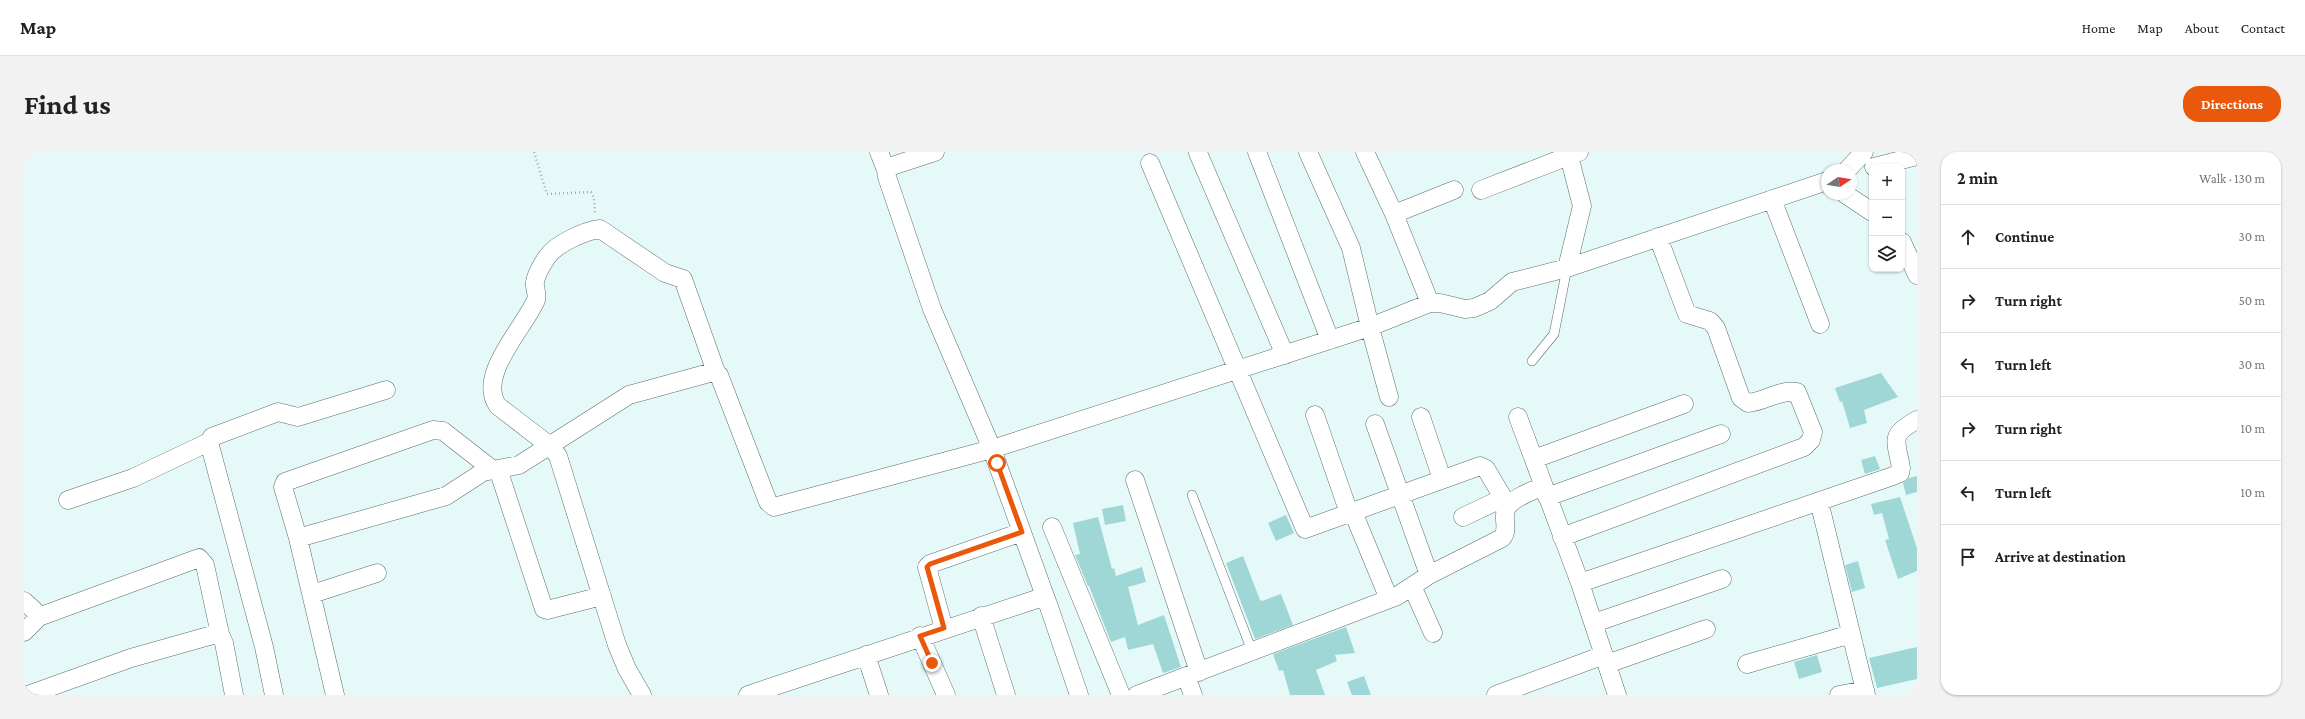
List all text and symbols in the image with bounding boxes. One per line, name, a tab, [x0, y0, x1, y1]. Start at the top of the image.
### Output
text: Map	[20, 17, 56, 38]
text: Home	[2082, 20, 2115, 36]
text: Map	[2137, 20, 2163, 36]
text: About	[2185, 20, 2219, 36]
text: Contact	[2241, 20, 2285, 36]
button: Directions	[2183, 86, 2281, 122]
text: Find us	[24, 89, 111, 120]
north arrow	[1821, 164, 1857, 200]
map controls	[1869, 164, 1905, 272]
button: +	[1869, 164, 1905, 200]
text: 2 min	[1957, 169, 1998, 188]
text: Walk · 130 m	[2199, 171, 2265, 186]
button: −	[1869, 200, 1905, 236]
icon: ahead	[1957, 226, 1979, 248]
text: Continue	[1995, 229, 2054, 245]
text: 30 m	[2239, 229, 2265, 244]
button: layers	[1869, 236, 1905, 272]
icon: right	[1957, 290, 1979, 312]
text: Turn right	[1995, 293, 2062, 309]
text: 50 m	[2239, 293, 2265, 308]
icon: left	[1957, 354, 1979, 376]
text: Turn left	[1995, 357, 2051, 373]
text: 30 m	[2239, 357, 2265, 372]
icon: right	[1957, 418, 1979, 440]
text: Turn right	[1995, 421, 2062, 437]
text: 10 m	[2240, 421, 2265, 436]
route start	[988, 454, 1006, 472]
icon: left	[1957, 482, 1979, 504]
text: Turn left	[1995, 485, 2051, 501]
text: 10 m	[2240, 485, 2265, 500]
icon: arrive	[1957, 546, 1979, 568]
text: Arrive at destination	[1995, 549, 2126, 565]
route end	[923, 654, 941, 672]

